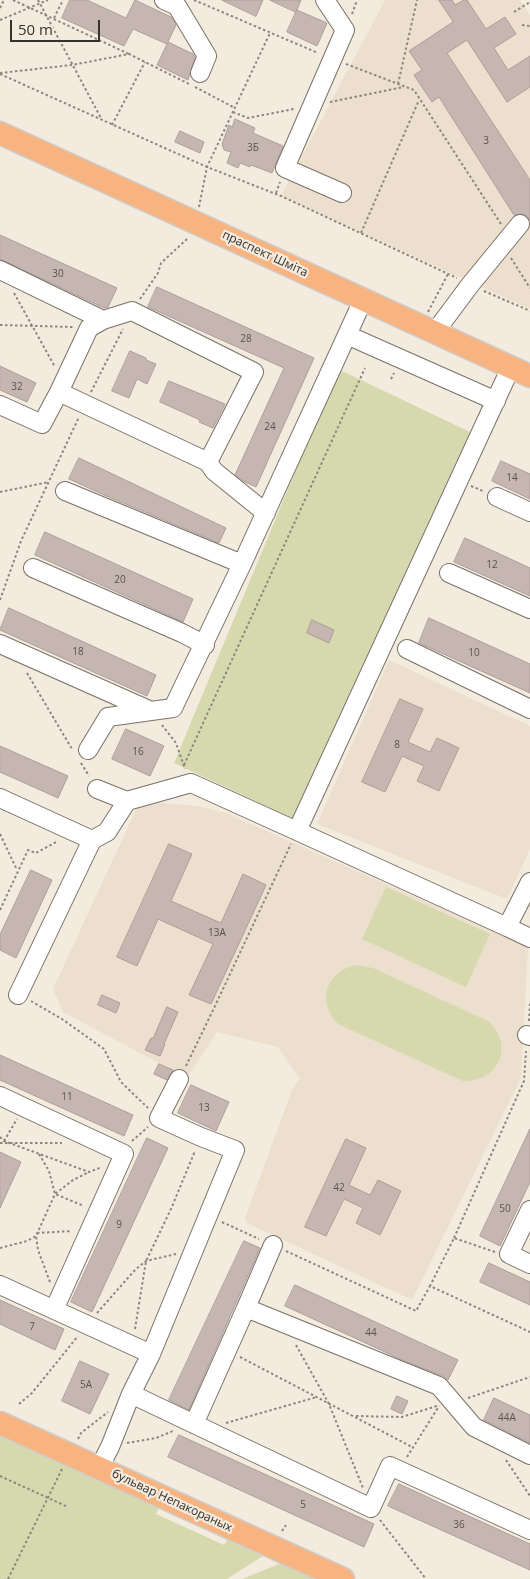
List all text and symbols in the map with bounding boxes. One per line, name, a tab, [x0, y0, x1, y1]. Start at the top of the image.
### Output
scale bar	[12, 10, 102, 42]
text: 50 m	[18, 19, 53, 39]
house number: 3	[483, 135, 489, 147]
house number: 3Б	[247, 142, 259, 154]
street label: праспект Шміта	[220, 228, 310, 280]
house number: 30	[52, 268, 64, 280]
house number: 28	[240, 333, 252, 345]
house number: 32	[11, 381, 23, 393]
house number: 24	[264, 421, 276, 433]
house number: 14	[506, 472, 518, 484]
house number: 12	[486, 559, 498, 571]
house number: 20	[114, 574, 126, 586]
house number: 18	[72, 646, 84, 658]
house number: 10	[468, 647, 480, 659]
house number: 8	[394, 739, 400, 751]
house number: 16	[132, 746, 144, 758]
house number: 13А	[208, 927, 226, 939]
house number: 11	[61, 1091, 73, 1103]
house number: 13	[198, 1102, 210, 1114]
house number: 42	[333, 1182, 345, 1194]
house number: 50	[499, 1203, 511, 1215]
house number: 9	[116, 1219, 122, 1231]
house number: 7	[29, 1321, 35, 1333]
house number: 44	[365, 1327, 377, 1339]
house number: 5А	[80, 1379, 92, 1391]
house number: 44А	[498, 1412, 516, 1424]
street label: бульвар Непакораных	[109, 1467, 235, 1535]
house number: 5	[300, 1499, 306, 1511]
house number: 36	[453, 1519, 465, 1531]

